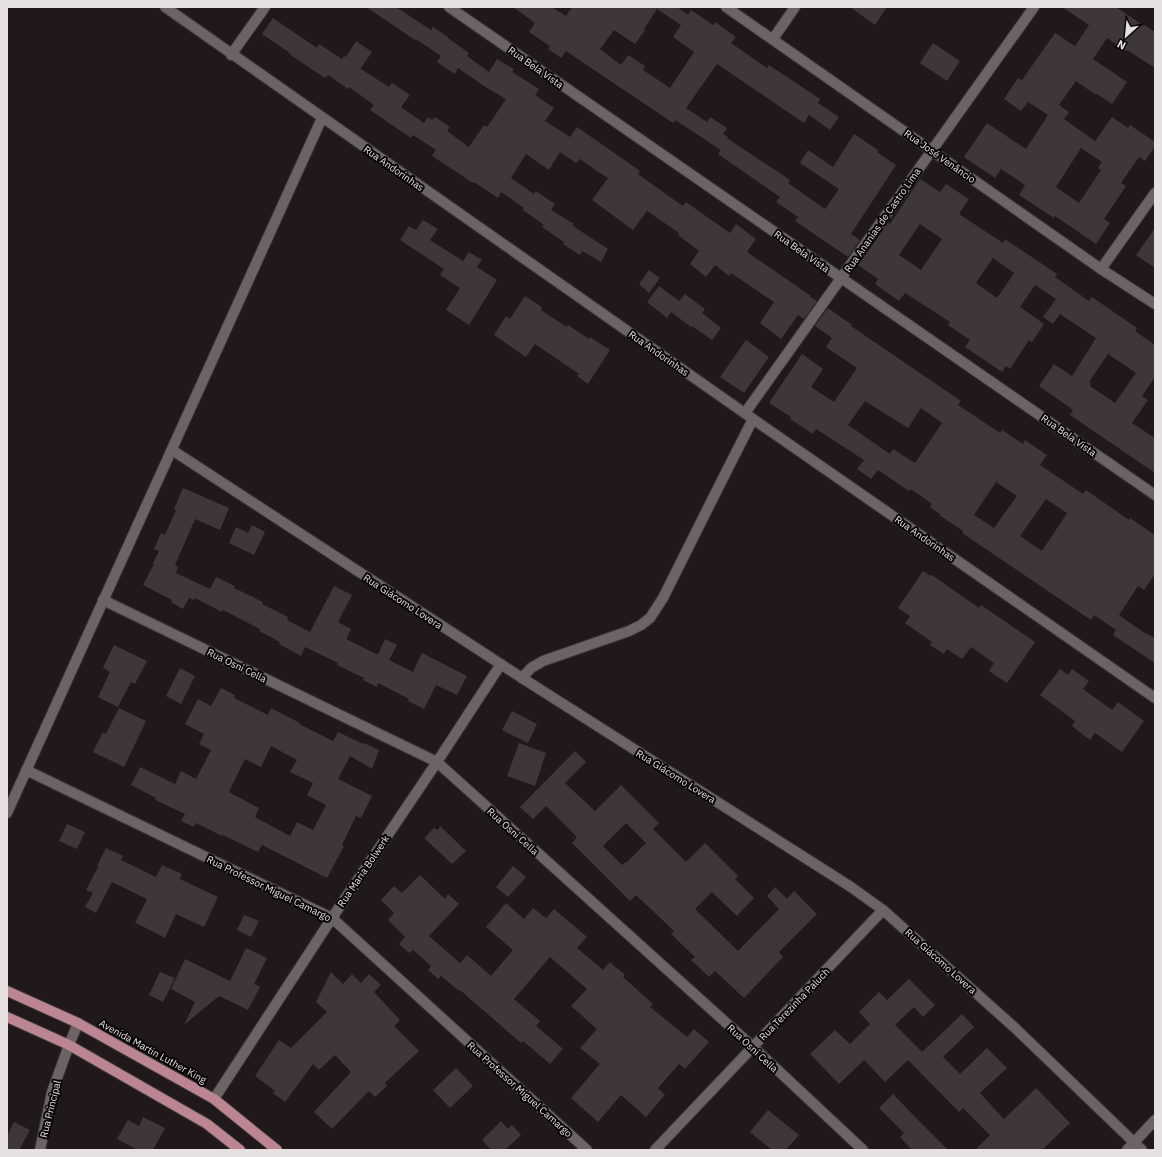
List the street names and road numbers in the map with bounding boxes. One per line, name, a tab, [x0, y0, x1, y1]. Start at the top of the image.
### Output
street label: Rua Bela Vista	[506, 44, 566, 92]
street label: Rua José Venâncio	[901, 127, 978, 186]
street label: Rua Andorinhas	[361, 143, 427, 194]
street label: Rua Ananias de Castro Lima	[841, 165, 924, 275]
street label: Rua Bela Vista	[772, 228, 832, 276]
street label: Rua Andorinhas	[626, 328, 692, 379]
street label: Rua Bela Vista	[1039, 412, 1099, 460]
street label: Rua Andorinhas	[892, 513, 958, 564]
street label: Rua Giácomo Lovera	[361, 571, 445, 632]
street label: Rua Osni Cella	[205, 645, 269, 686]
street label: Rua Giácomo Lovera	[633, 747, 719, 807]
street label: Rua Osni Cella	[484, 805, 542, 858]
street label: Rua Maria Bolwerk	[335, 832, 393, 910]
street label: Rua Professor Miguel Camargo	[204, 853, 334, 924]
street label: Rua Giácomo Lovera	[902, 926, 980, 997]
street label: Rua Terezinha Paluch	[756, 965, 832, 1043]
street label: Avenida Martin Luther King	[97, 1017, 209, 1087]
street label: Rua Osni Cella	[725, 1022, 781, 1076]
street label: Rua Professor Miguel Camargo	[464, 1039, 575, 1140]
street label: Rua Principal	[37, 1079, 64, 1139]

